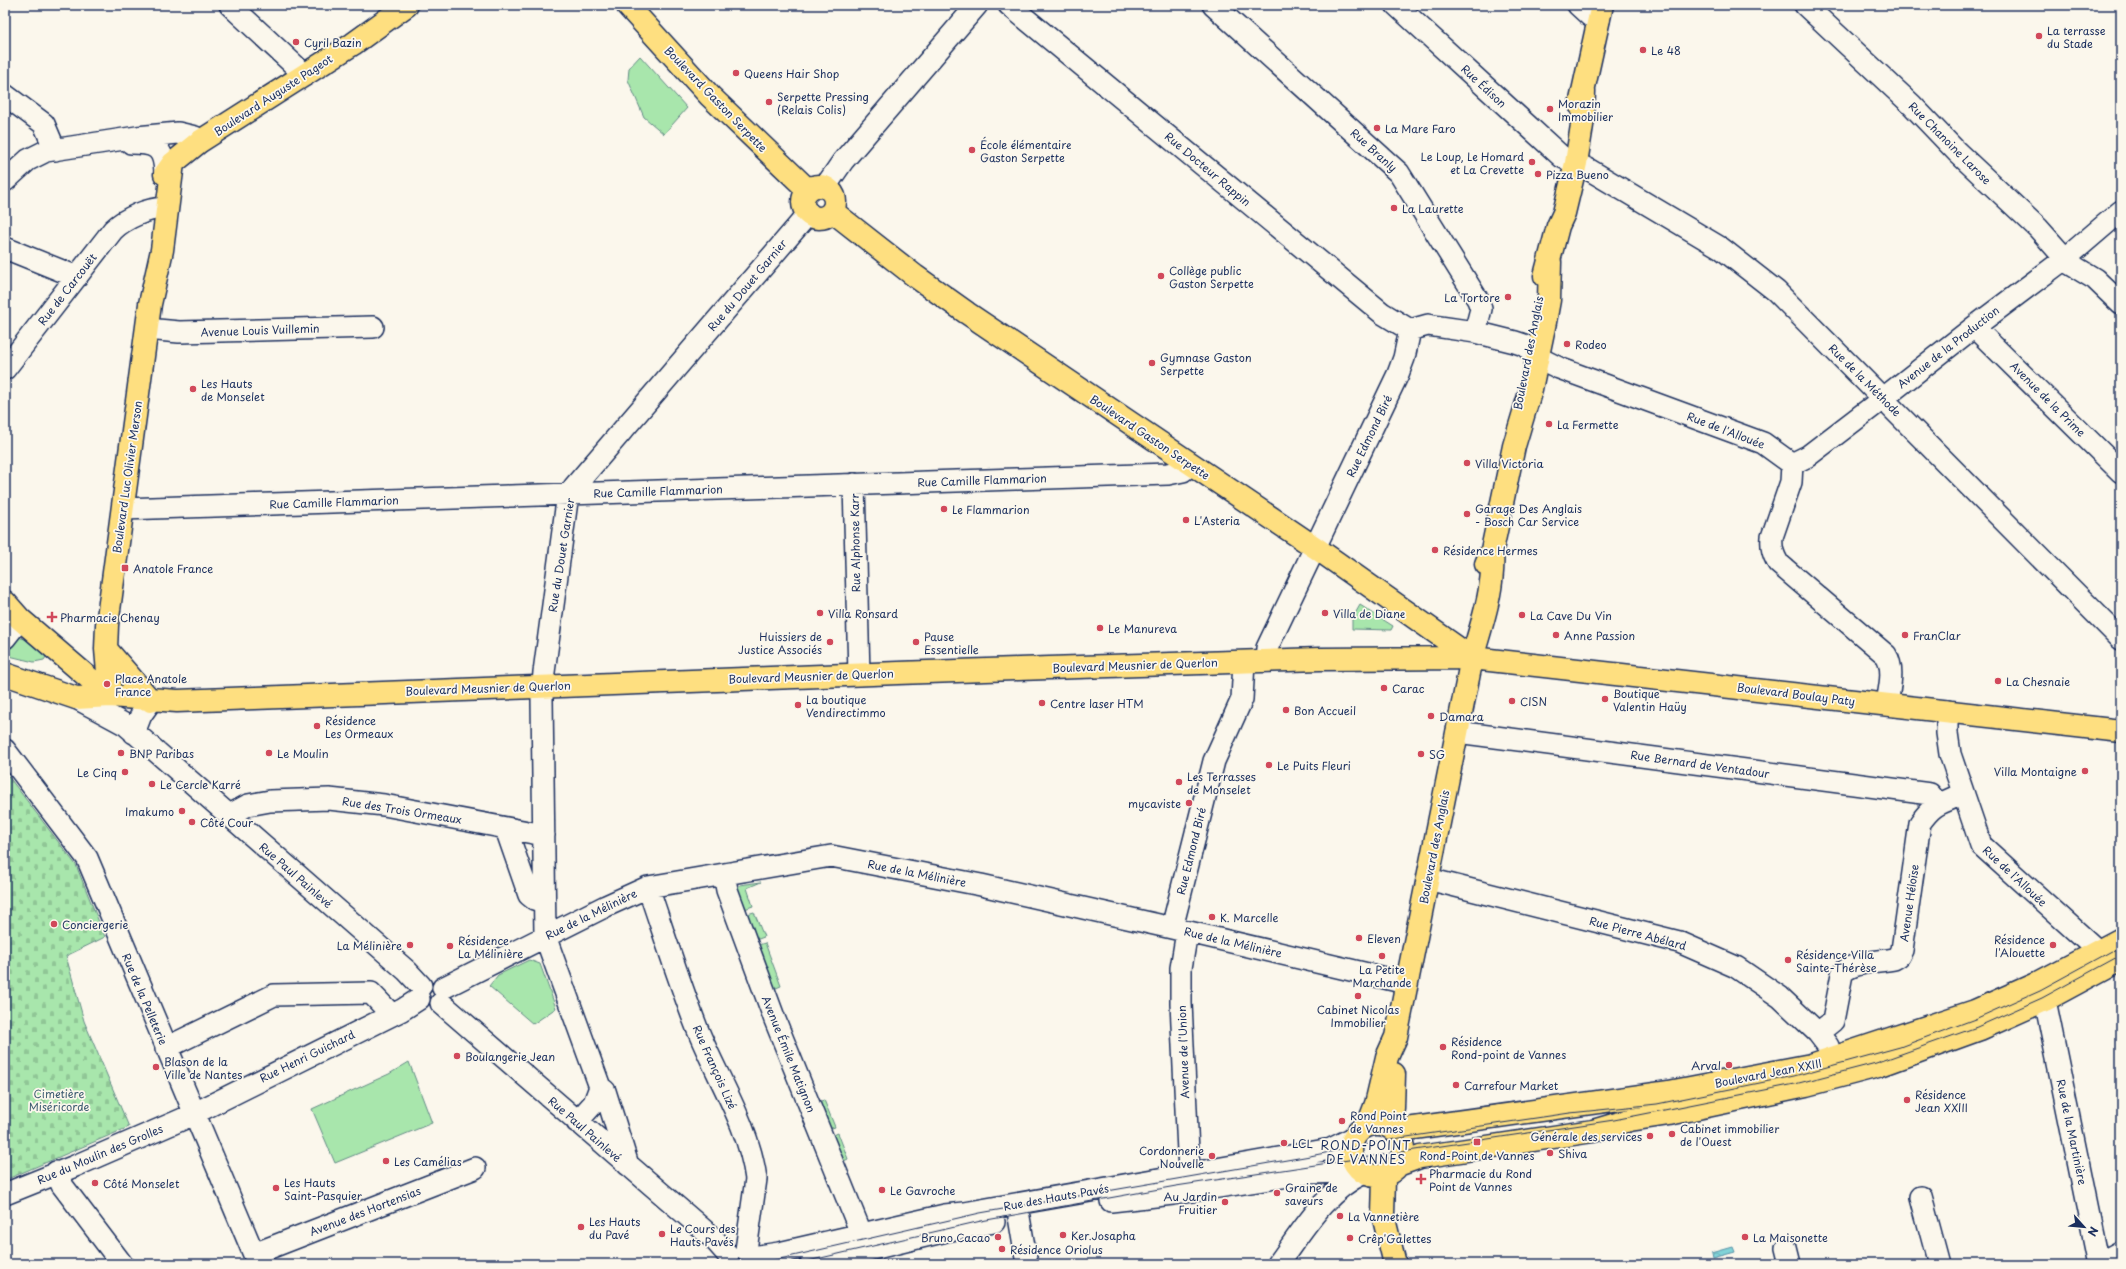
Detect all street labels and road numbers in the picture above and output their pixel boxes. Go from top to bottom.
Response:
street label: Boulevard Gaston Serpette [661,42,771,156]
street label: Boulevard Auguste Pageot [210,50,336,140]
street label: Rue Édison [1458,60,1510,112]
street label: Rue Chanoine Larose [1905,98,1995,188]
street label: Rue Branly [1347,124,1401,176]
street label: Rue Docteur Rappin [1161,128,1255,210]
street label: Rue du Douet Garnier [703,235,791,335]
street label: Rue de Carcouët [33,249,101,329]
street label: Boulevard des Anglais [1509,295,1547,411]
street label: Avenue de la Production [1893,302,2003,392]
street label: Avenue Louis Vuillemin [200,319,320,341]
street label: Rue de la Méthode [1825,340,1905,420]
street label: Avenue de la Prime [2007,358,2090,441]
street label: Boulevard Gaston Serpette [1087,390,1214,484]
street label: Rue Edmond Biré [1342,392,1396,480]
street label: Boulevard Luc Olivier Merson [108,400,146,554]
street label: Rue de l'Allouée [1684,407,1768,453]
street label: Rue Camille Flammarion [917,469,1047,491]
street label: Rue Camille Flammarion [593,480,723,502]
street label: Rue Camille Flammarion [269,491,399,513]
street label: Rue Alphonse Karr [846,493,864,593]
street label: Rue du Douet Garnier [544,496,579,613]
street label: Boulevard Meusnier de Querlon [1052,654,1218,676]
street label: Boulevard Meusnier de Querlon [728,665,894,687]
street label: Boulevard Meusnier de Querlon [405,677,571,699]
street label: Boulevard Boulay Paty [1736,678,1856,710]
street label: Rue Bernard de Ventadour [1629,746,1772,782]
street label: Boulevard des Anglais [1415,789,1453,905]
street label: Rue des Trois Ormeaux [341,792,463,828]
street label: Rue Edmond Biré [1172,805,1210,896]
street label: Rue Paul Painlevé [256,838,336,912]
street label: Rue de l'Allouée [1979,842,2051,910]
street label: Rue de la Mélinière [866,855,968,891]
street label: Avenue Héloïse [1895,863,1923,943]
street label: Rue de la Mélinière [542,884,640,944]
street label: Rue Pierre Abélard [1588,912,1689,954]
street label: Rue de la Mélinière [1182,922,1284,962]
street label: Rue de la Pelleterie [118,951,172,1048]
street label: Avenue Émile Matignon [758,993,820,1115]
street label: Avenue de l'Union [1173,1005,1193,1099]
street label: Rue François Lizé [689,1022,741,1112]
street label: Rue Henri Guichard [257,1025,358,1086]
street label: Boulevard Jean XXIII [1713,1054,1823,1092]
street label: Rue de la Martinière [2053,1078,2091,1186]
street label: Rue Paul Painlevé [545,1092,625,1166]
street label: Rue du Moulin des Grolles [35,1120,165,1188]
street label: Rue des Hauts Pavés [1002,1179,1110,1215]
street label: Avenue des Hortensias [307,1182,423,1240]

